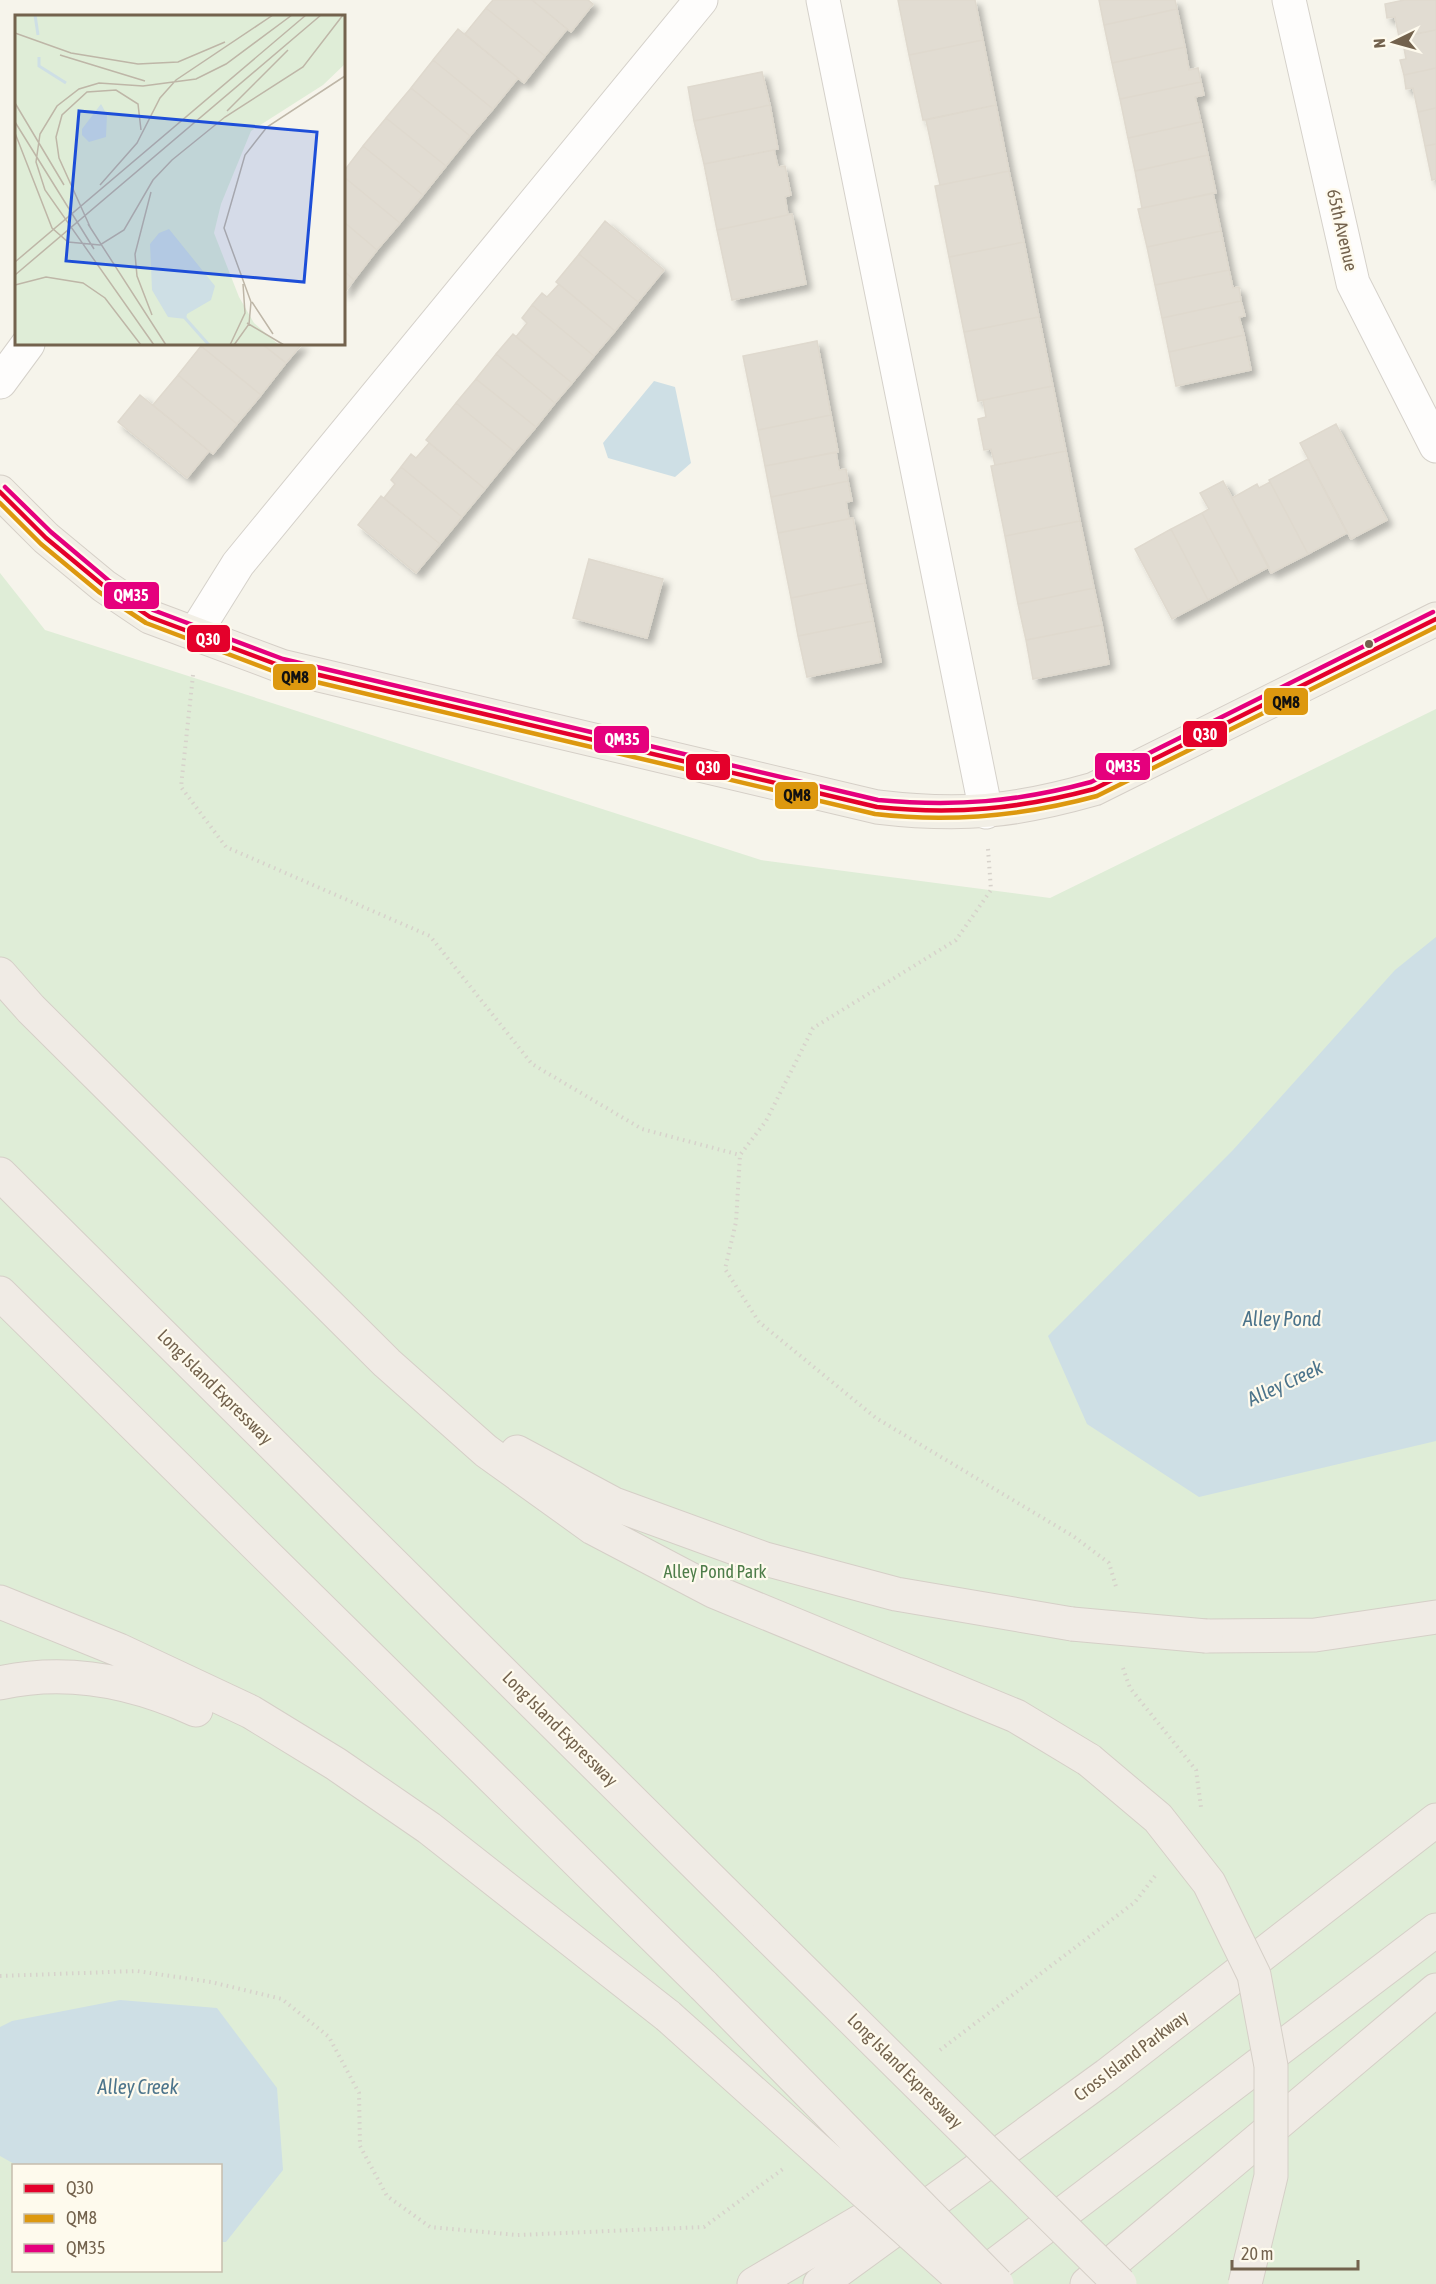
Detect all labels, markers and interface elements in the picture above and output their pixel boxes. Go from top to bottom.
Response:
north arrow [1364,12,1424,72]
inset map [15,15,345,345]
text: N [1370,38,1388,49]
street label: 65th Avenue [1323,187,1362,273]
line badge: QM35 [103,581,160,610]
text: QM35 [113,586,149,604]
line badge: Q30 [186,624,231,653]
text: Q30 [196,630,221,648]
unlabelled marker [1363,638,1375,650]
line badge: QM8 [272,663,317,691]
text: QM8 [281,668,309,686]
line badge: QM8 [1263,687,1309,716]
text: QM8 [1272,693,1300,711]
line badge: Q30 [1182,720,1228,748]
line badge: QM35 [593,725,650,754]
text: Q30 [1193,725,1218,743]
text: QM35 [604,730,640,748]
line badge: QM35 [1094,752,1151,781]
line badge: Q30 [685,753,731,781]
text: QM35 [1105,757,1141,775]
text: Q30 [696,758,721,776]
line badge: QM8 [774,781,819,810]
text: QM8 [783,786,811,804]
water label: Alley Pond [1242,1307,1322,1330]
street label: Long Island Expressway [153,1325,277,1449]
water label: Alley Creek [1242,1355,1326,1410]
park label: Alley Pond Park [664,1561,767,1582]
street label: Long Island Expressway [498,1667,622,1791]
street label: Cross Island Parkway [1070,2006,1192,2105]
street label: Long Island Expressway [843,2009,967,2133]
water label: Alley Creek [97,2075,179,2098]
legend [12,2164,222,2272]
text: Q30 [66,2177,93,2198]
text: QM8 [66,2207,97,2228]
scale bar [1232,2233,1358,2271]
text: QM35 [66,2237,106,2258]
text: 20 m [1241,2243,1273,2264]

